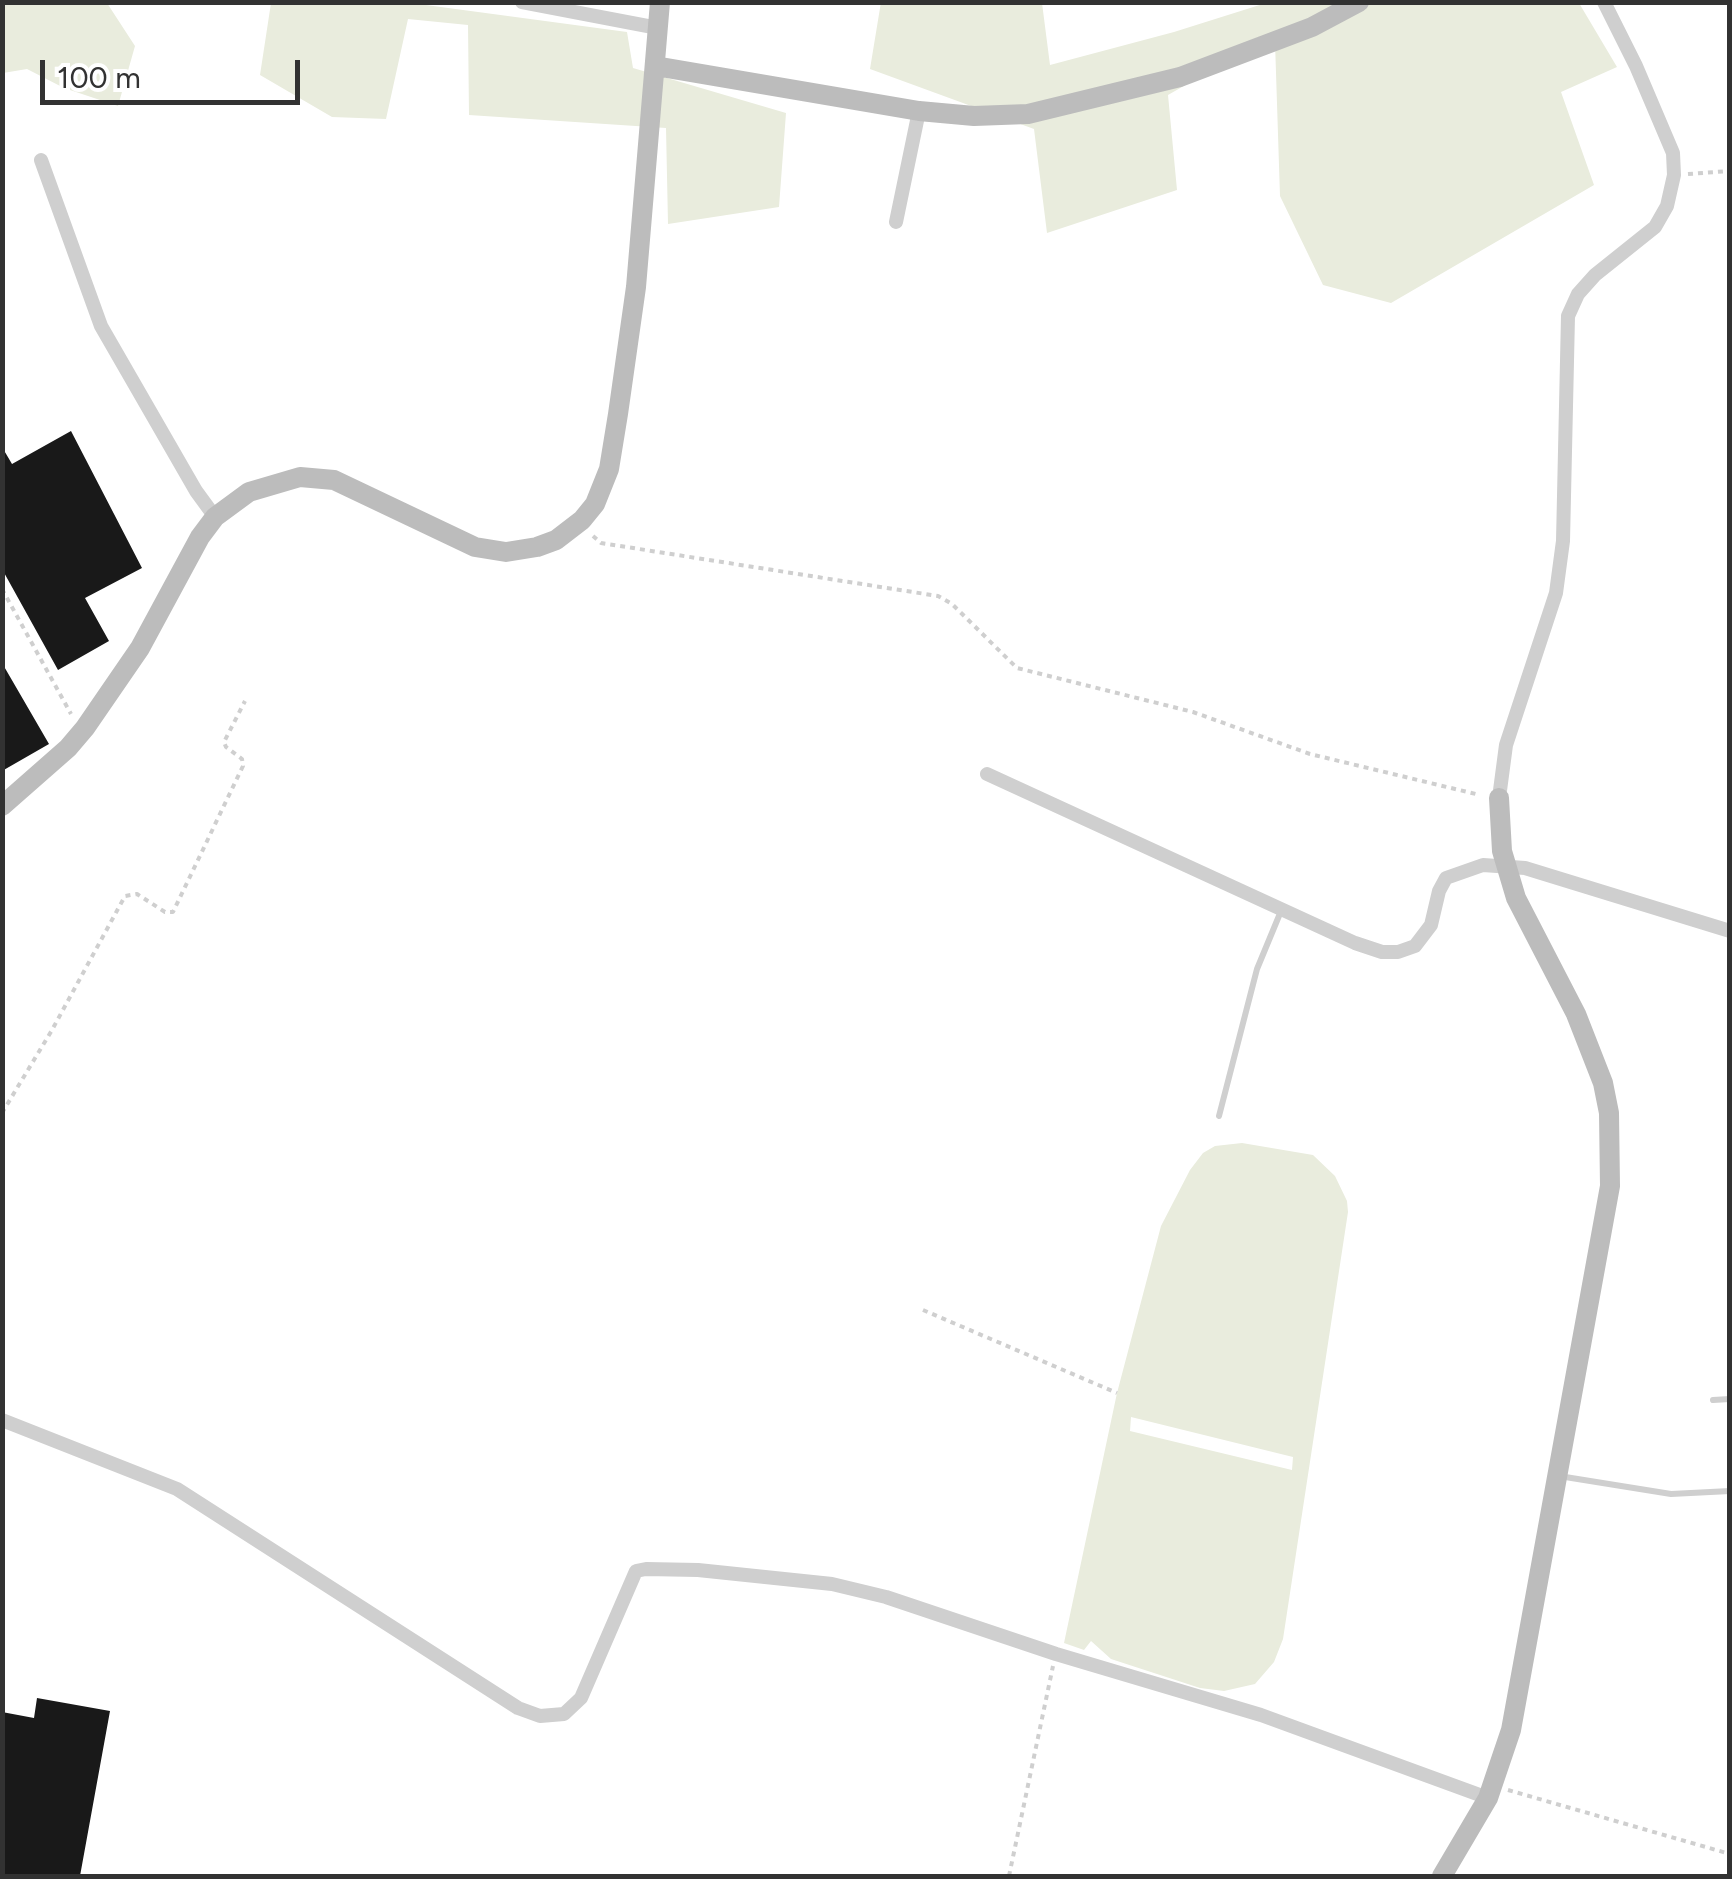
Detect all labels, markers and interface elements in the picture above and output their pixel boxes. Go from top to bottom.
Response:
scale bar [45,40,305,102]
text: 100 m [57,59,141,96]

